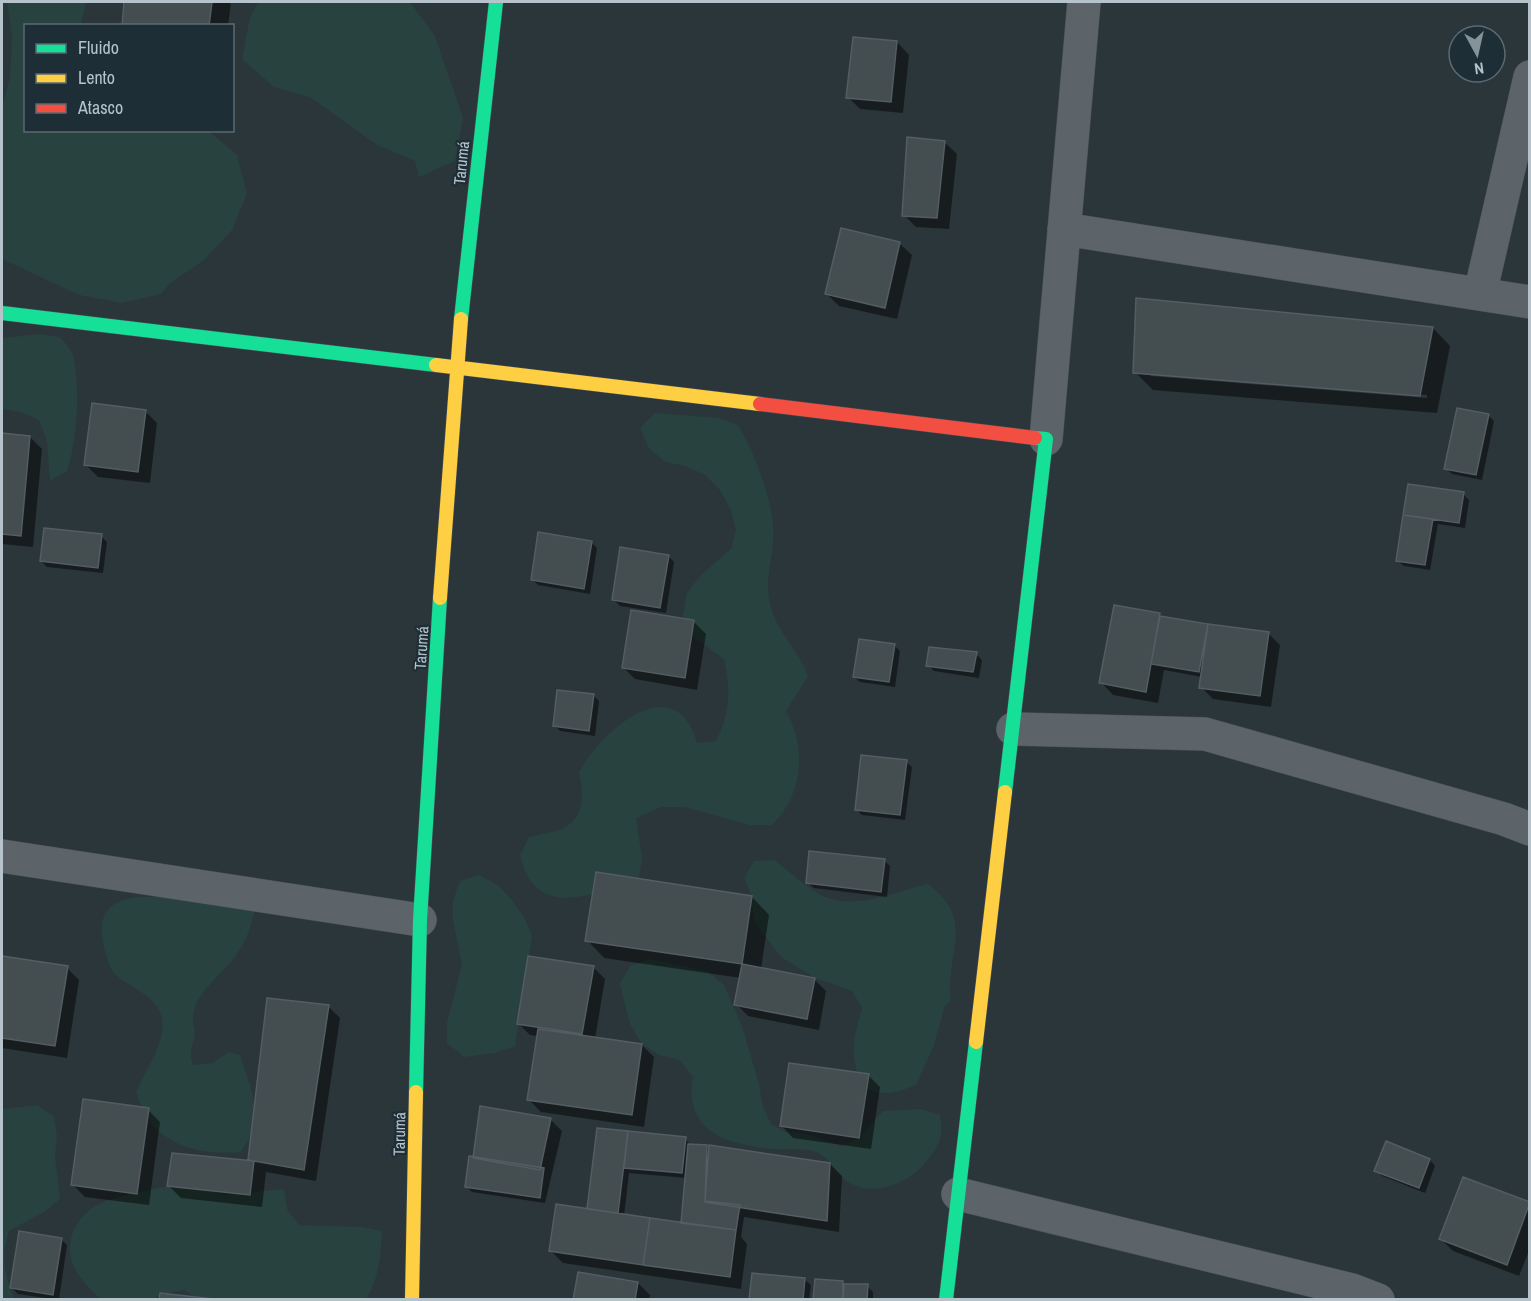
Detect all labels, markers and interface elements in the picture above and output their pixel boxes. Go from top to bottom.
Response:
legend [24,24,234,132]
north arrow [1447,24,1507,84]
text: Fluido [78,35,119,60]
text: N [1473,57,1485,80]
text: Lento [78,65,115,90]
text: Atasco [77,95,123,120]
street label: Tarumá [448,139,474,186]
street label: Tarumá [408,625,434,671]
street label: Tarumá [388,1111,410,1156]

